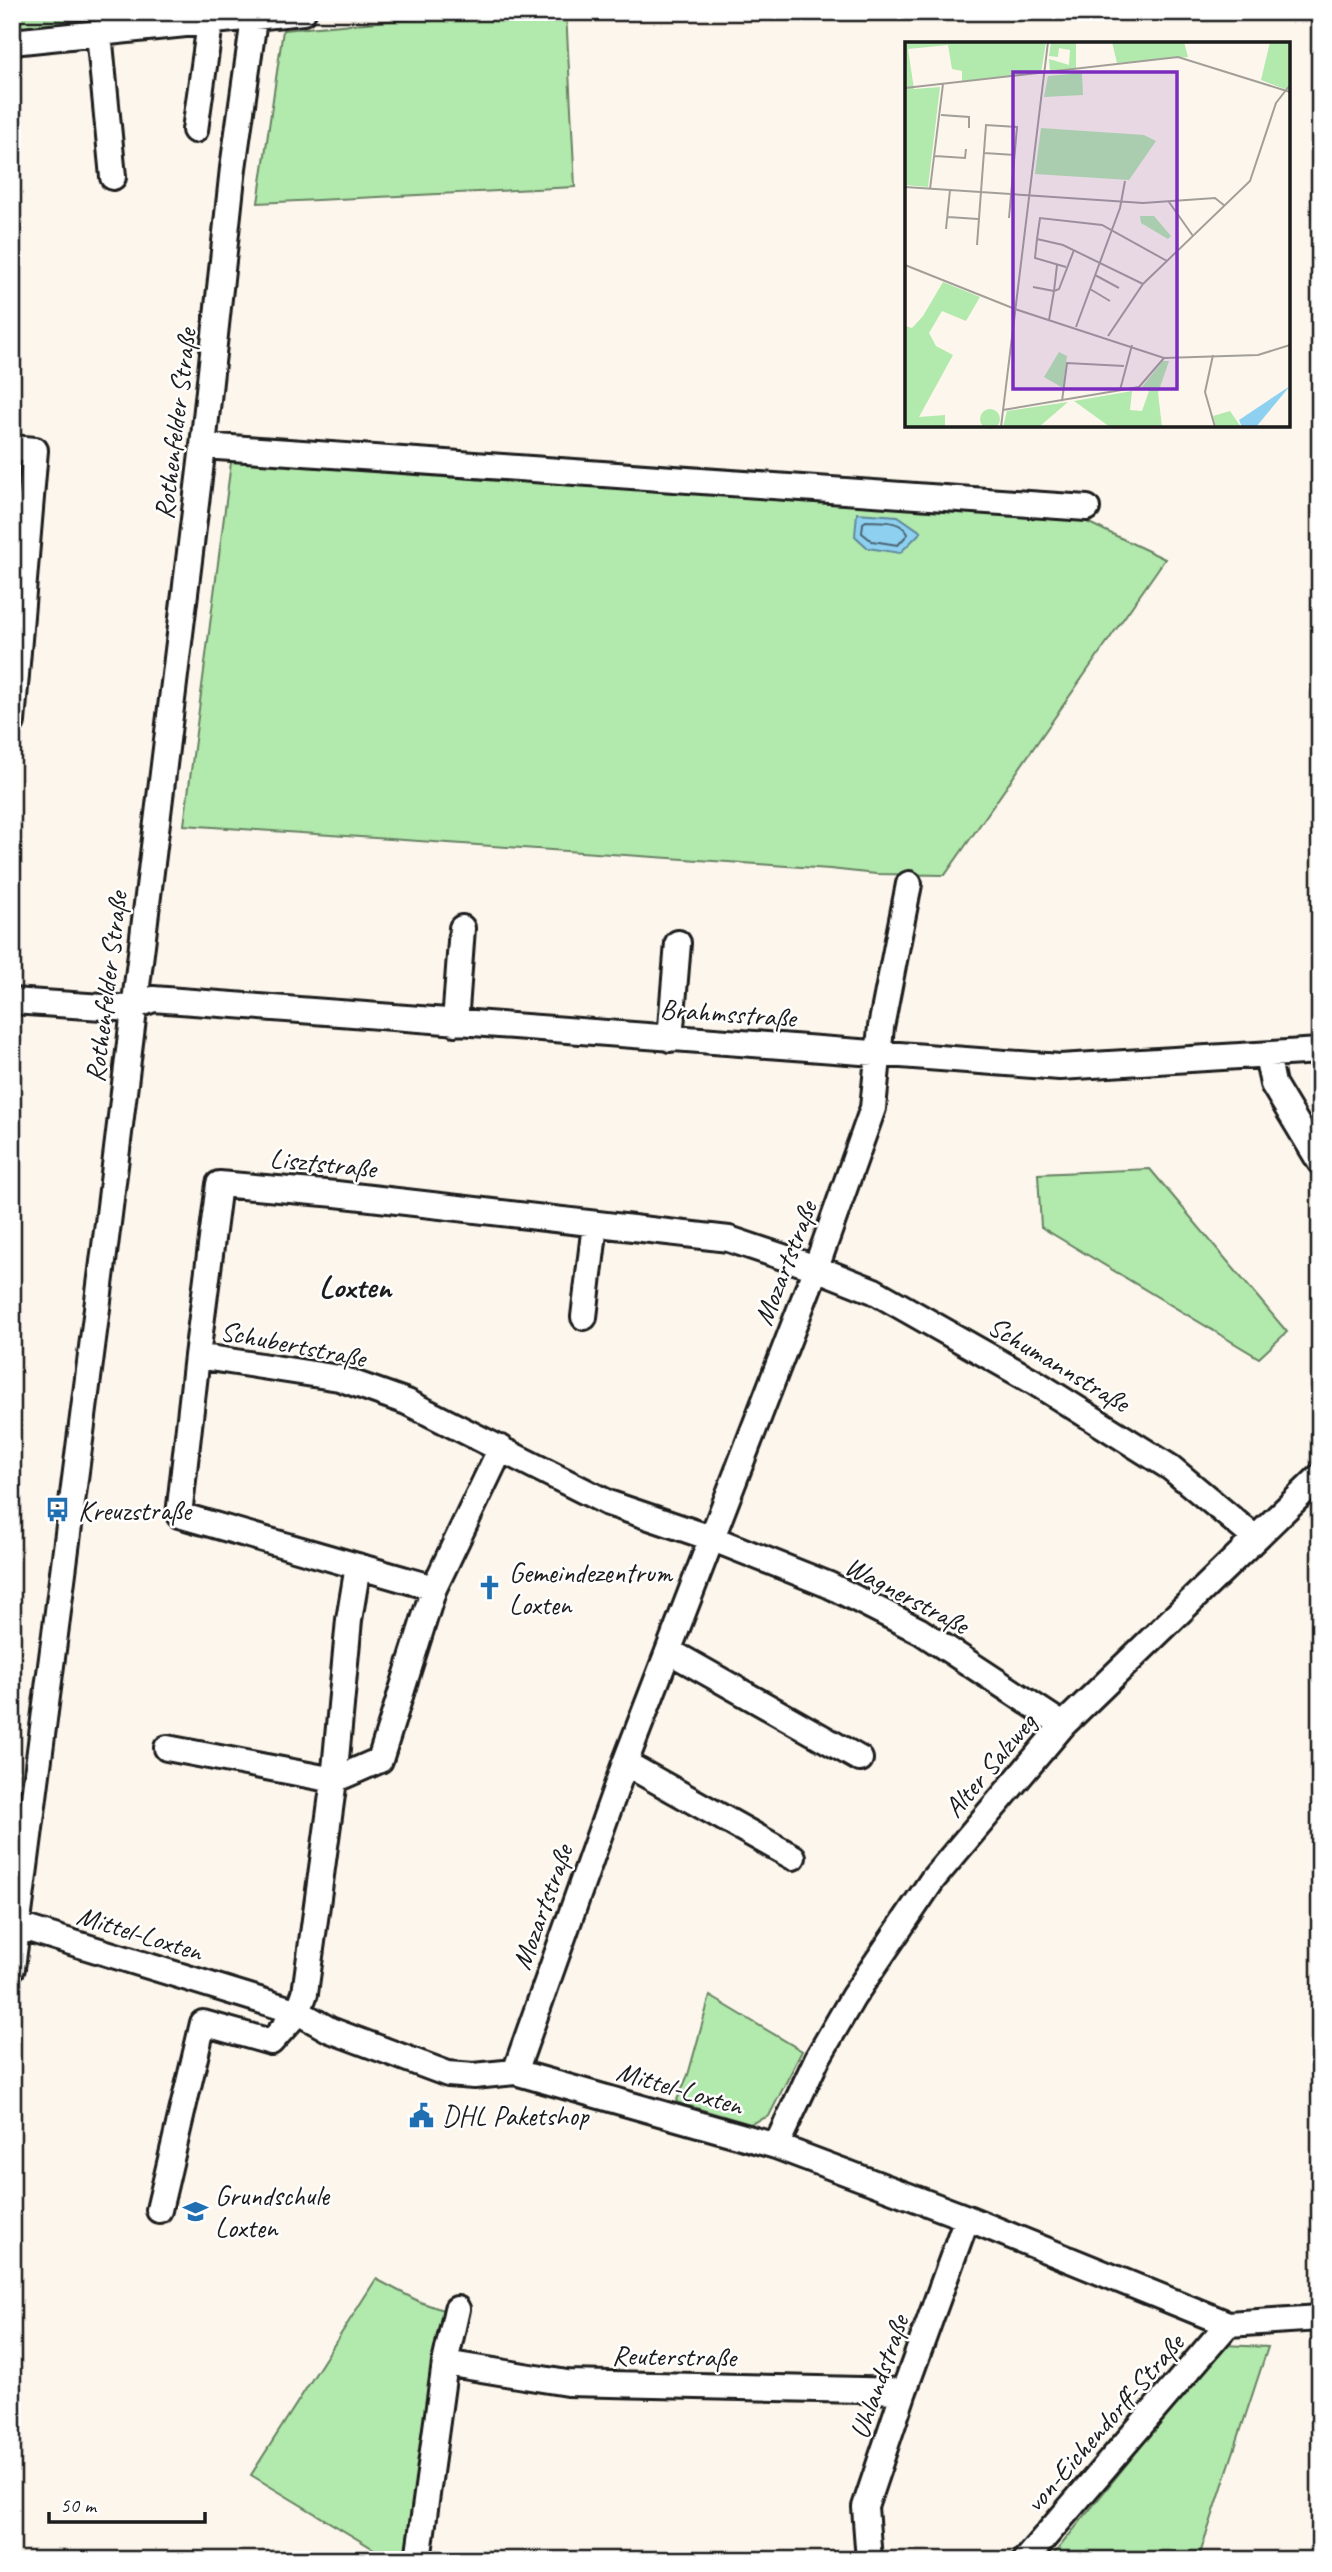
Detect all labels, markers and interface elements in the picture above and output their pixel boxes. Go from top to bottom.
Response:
inset map [905,42,1290,427]
street label: Rothenfelder Straße [146,325,204,521]
street label: Rothenfelder Straße [77,888,135,1084]
street label: Brahmsstraße [659,991,799,1035]
street label: Lisztstraße [268,1140,380,1186]
street label: Mozartstraße [745,1194,825,1330]
district label: Loxten [319,1266,393,1307]
street label: Schumannstraße [982,1308,1138,1421]
street label: Schubertstraße [217,1313,371,1376]
place label: Kreuzstraße [78,1493,193,1528]
bus stop icon: Kreuzstraße [44,1496,72,1524]
street label: Wagnerstraße [839,1548,976,1643]
place label: Gemeindezentrum Loxten [509,1555,674,1622]
church icon: Gemeindezentrum Loxten [475,1574,503,1602]
street label: Alter Salzweg [936,1705,1045,1824]
street label: Mozartstraße [503,1838,581,1974]
street label: Mittel-Loxten [73,1897,208,1969]
street label: Mittel-Loxten [613,2053,748,2123]
place label: DHL Paketshop [442,2098,590,2133]
public building icon: DHL Paketshop [408,2101,436,2129]
place label: Grundschule Loxten [215,2178,331,2245]
school or university icon: Grundschule Loxten [181,2197,209,2225]
street label: Uhlandstraße [842,2309,917,2443]
street label: von-Eichendorff-Straße [1017,2325,1192,2520]
street label: Reuterstraße [612,2337,738,2375]
scale bar [49,2481,205,2525]
text: 50 m [60,2492,98,2518]

